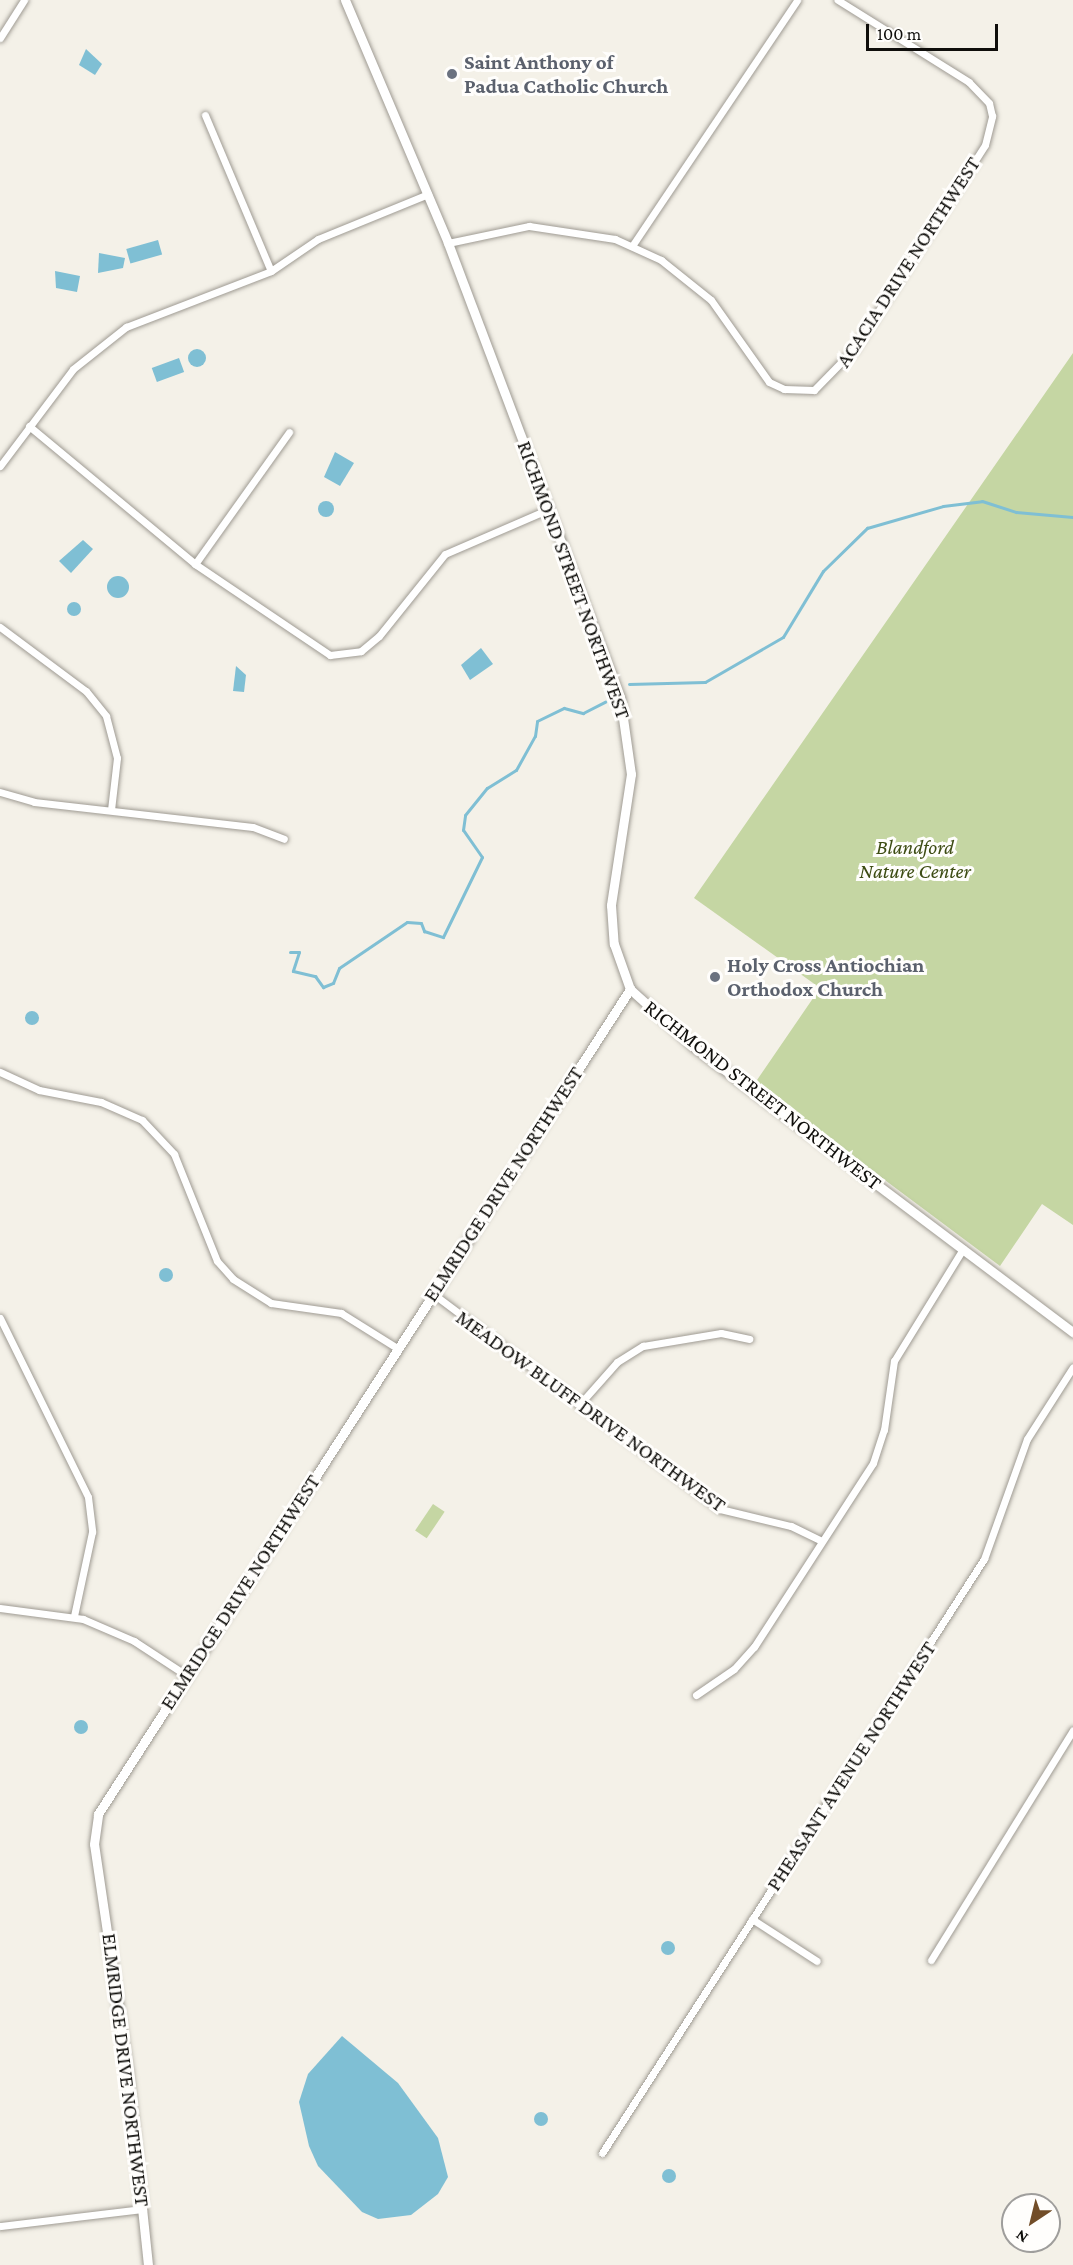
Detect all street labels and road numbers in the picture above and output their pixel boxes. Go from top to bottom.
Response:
street label: ACACIA DRIVE NORTHWEST [830,152,986,372]
street label: RICHMOND STREET NORTHWEST [512,437,636,723]
street label: RICHMOND STREET NORTHWEST [639,994,887,1196]
street label: ELMRIDGE DRIVE NORTHWEST [417,1062,589,1306]
street label: MEADOW BLUFF DRIVE NORTHWEST [451,1305,731,1517]
street label: ELMRIDGE DRIVE NORTHWEST [154,1470,326,1714]
street label: PHEASANT AVENUE NORTHWEST [761,1637,941,1895]
street label: ELMRIDGE DRIVE NORTHWEST [97,1932,155,2208]

